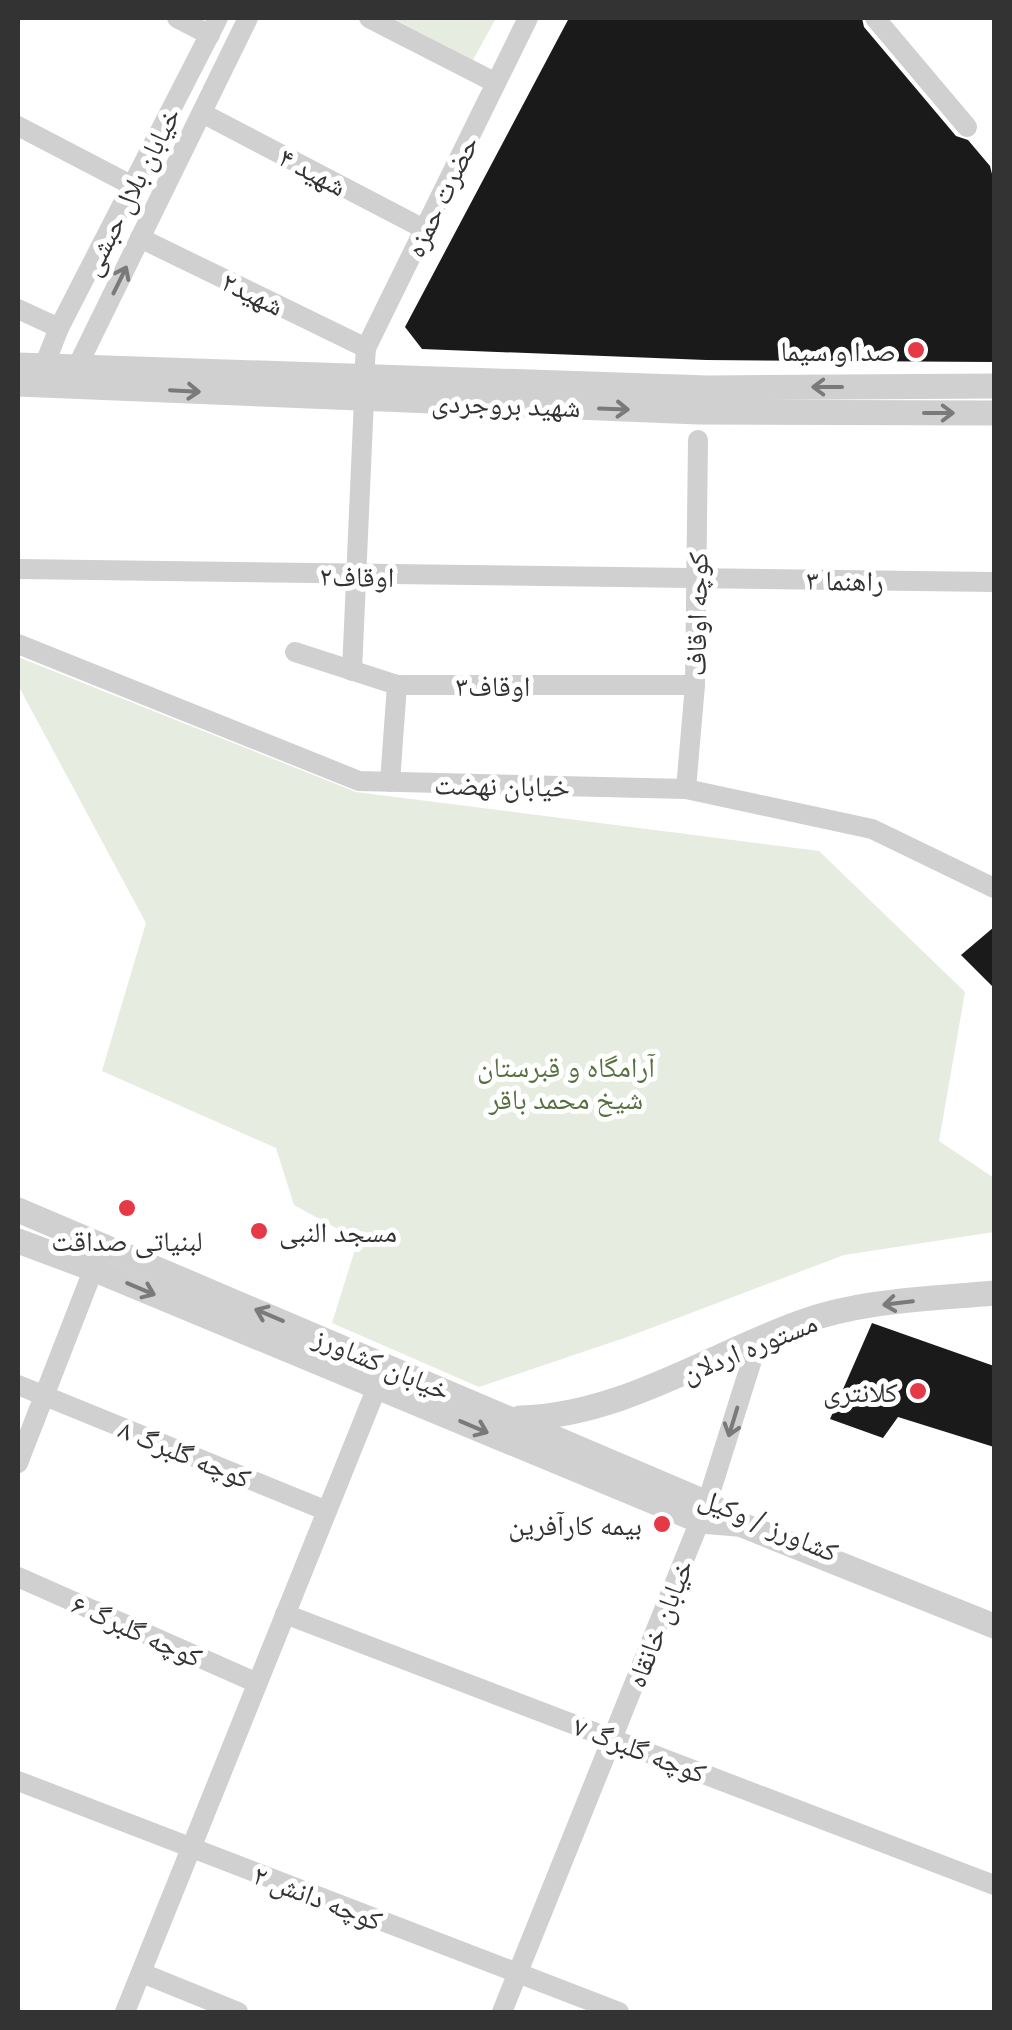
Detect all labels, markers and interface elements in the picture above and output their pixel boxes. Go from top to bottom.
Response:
street label: خیابان بلال حبشی [72,100,188,282]
street label: حضرت حمزه [396,129,486,263]
street label: شهید ۴ [273,138,353,204]
street label: شهید۲ [216,262,290,324]
one-way arrow [111,265,130,295]
place label: صدا و سیما [781,332,896,369]
marker: صدا و سیما [905,339,927,361]
one-way arrow [812,378,844,396]
one-way arrow [168,382,200,401]
street label: شهید بروجردی [431,383,581,425]
one-way arrow [598,399,630,418]
one-way arrow [922,404,955,422]
street label: کوچه اوقاف [676,551,716,676]
street label: اوقاف۲ [319,557,395,595]
street label: راهنما ۳ [806,561,884,599]
street label: اوقاف۳ [456,667,530,704]
street label: خیابان نهضت [434,765,570,805]
park label: آرامگاه و قبرستان شیخ محمد باقر [477,1048,656,1117]
marker: لبنیاتی ‌صداقت [116,1197,138,1219]
place label: مسجد النبی [279,1213,397,1250]
marker: مسجد النبی [248,1220,270,1242]
place label: لبنیاتی ‌صداقت [51,1222,203,1259]
one-way arrow [125,1281,156,1299]
one-way arrow [882,1294,914,1313]
street label: مستوره اردلان [676,1303,822,1391]
one-way arrow [254,1305,285,1323]
street label: خیابان کشاورز [307,1317,456,1408]
place label: کلانتری [823,1373,898,1410]
marker: کلانتری [907,1380,929,1402]
one-way arrow [723,1406,741,1437]
street label: کوچه گلبرگ ۸ [114,1410,257,1496]
one-way arrow [458,1419,488,1437]
street label: کشاورز / وکیل [694,1478,844,1570]
place label: بیمه کارآفرین [508,1506,642,1543]
marker: بیمه کارآفرین [651,1513,673,1535]
street label: خیابان خانقاه [617,1554,701,1692]
street label: کوچه گلبرگ ۶ [66,1585,208,1675]
street label: کوچه گلبرگ ۷ [568,1707,712,1791]
street label: کوچه دانش ۲ [248,1855,388,1939]

